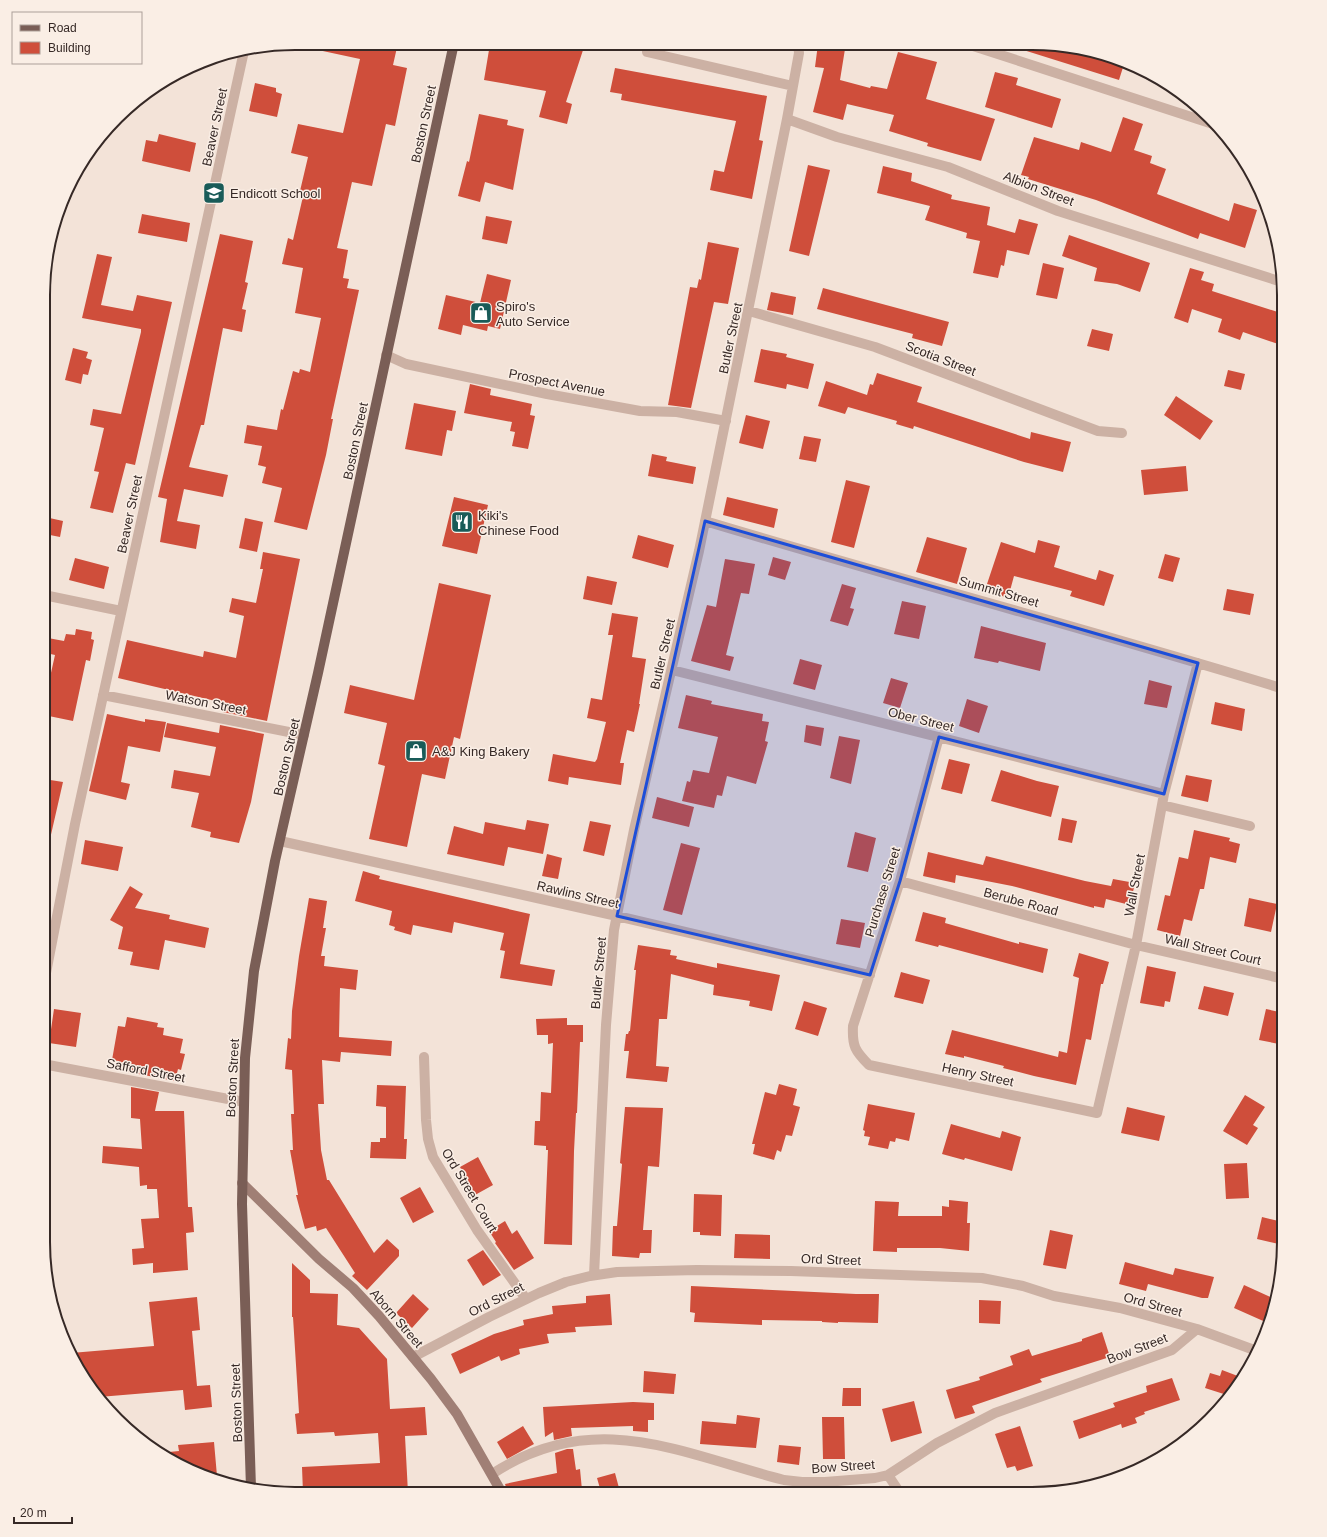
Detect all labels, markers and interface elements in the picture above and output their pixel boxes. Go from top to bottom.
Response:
legend [12,12,142,64]
text: Road [48,21,77,35]
text: Building [48,41,91,55]
street label: Boston Street [408,84,439,164]
street label: Beaver Street [199,86,230,168]
street label: Albion Street [1001,168,1077,209]
school or university icon: Endicott School [201,180,227,206]
place label: Endicott School [230,186,320,201]
place label: Spiro's Auto Service [496,299,570,329]
shop icon: Spiro's Auto Service [468,300,494,326]
street label: Butler Street [716,301,745,375]
street label: Scotia Street [903,338,979,379]
street label: Prospect Avenue [507,366,606,399]
street label: Boston Street [340,401,371,481]
street label: Beaver Street [114,473,145,555]
place label: Kiki's Chinese Food [478,508,559,538]
restaurant icon: Kiki's Chinese Food [449,509,475,535]
street label: Summit Street [957,573,1041,610]
street label: Butler Street [647,617,678,691]
street label: Watson Street [164,687,248,718]
street label: Ober Street [886,704,956,735]
street label: Boston Street [270,717,303,797]
shop icon: A&J King Bakery [403,738,429,764]
place label: A&J King Bakery [432,744,530,759]
street label: Purchase Street [862,845,903,939]
street label: Wall Street [1121,852,1148,917]
street label: Rawlins Street [535,878,621,911]
street label: Berube Road [982,884,1060,919]
street label: Wall Street Court [1163,931,1263,968]
street label: Butler Street [588,936,609,1010]
street label: Boston Street [223,1038,242,1118]
street label: Safford Street [105,1055,187,1086]
street label: Henry Street [941,1060,1016,1089]
street label: Ord Street Court [439,1146,501,1235]
street label: Ord Street [801,1251,862,1268]
street label: Ord Street [466,1279,527,1320]
street label: Aborn Street [367,1286,426,1351]
street label: Ord Street [1122,1289,1184,1320]
street label: Bow Street [1105,1330,1170,1367]
street label: Boston Street [228,1363,245,1443]
street label: Bow Street [811,1457,876,1476]
scale bar [14,1499,72,1525]
text: 20 m [20,1506,47,1520]

